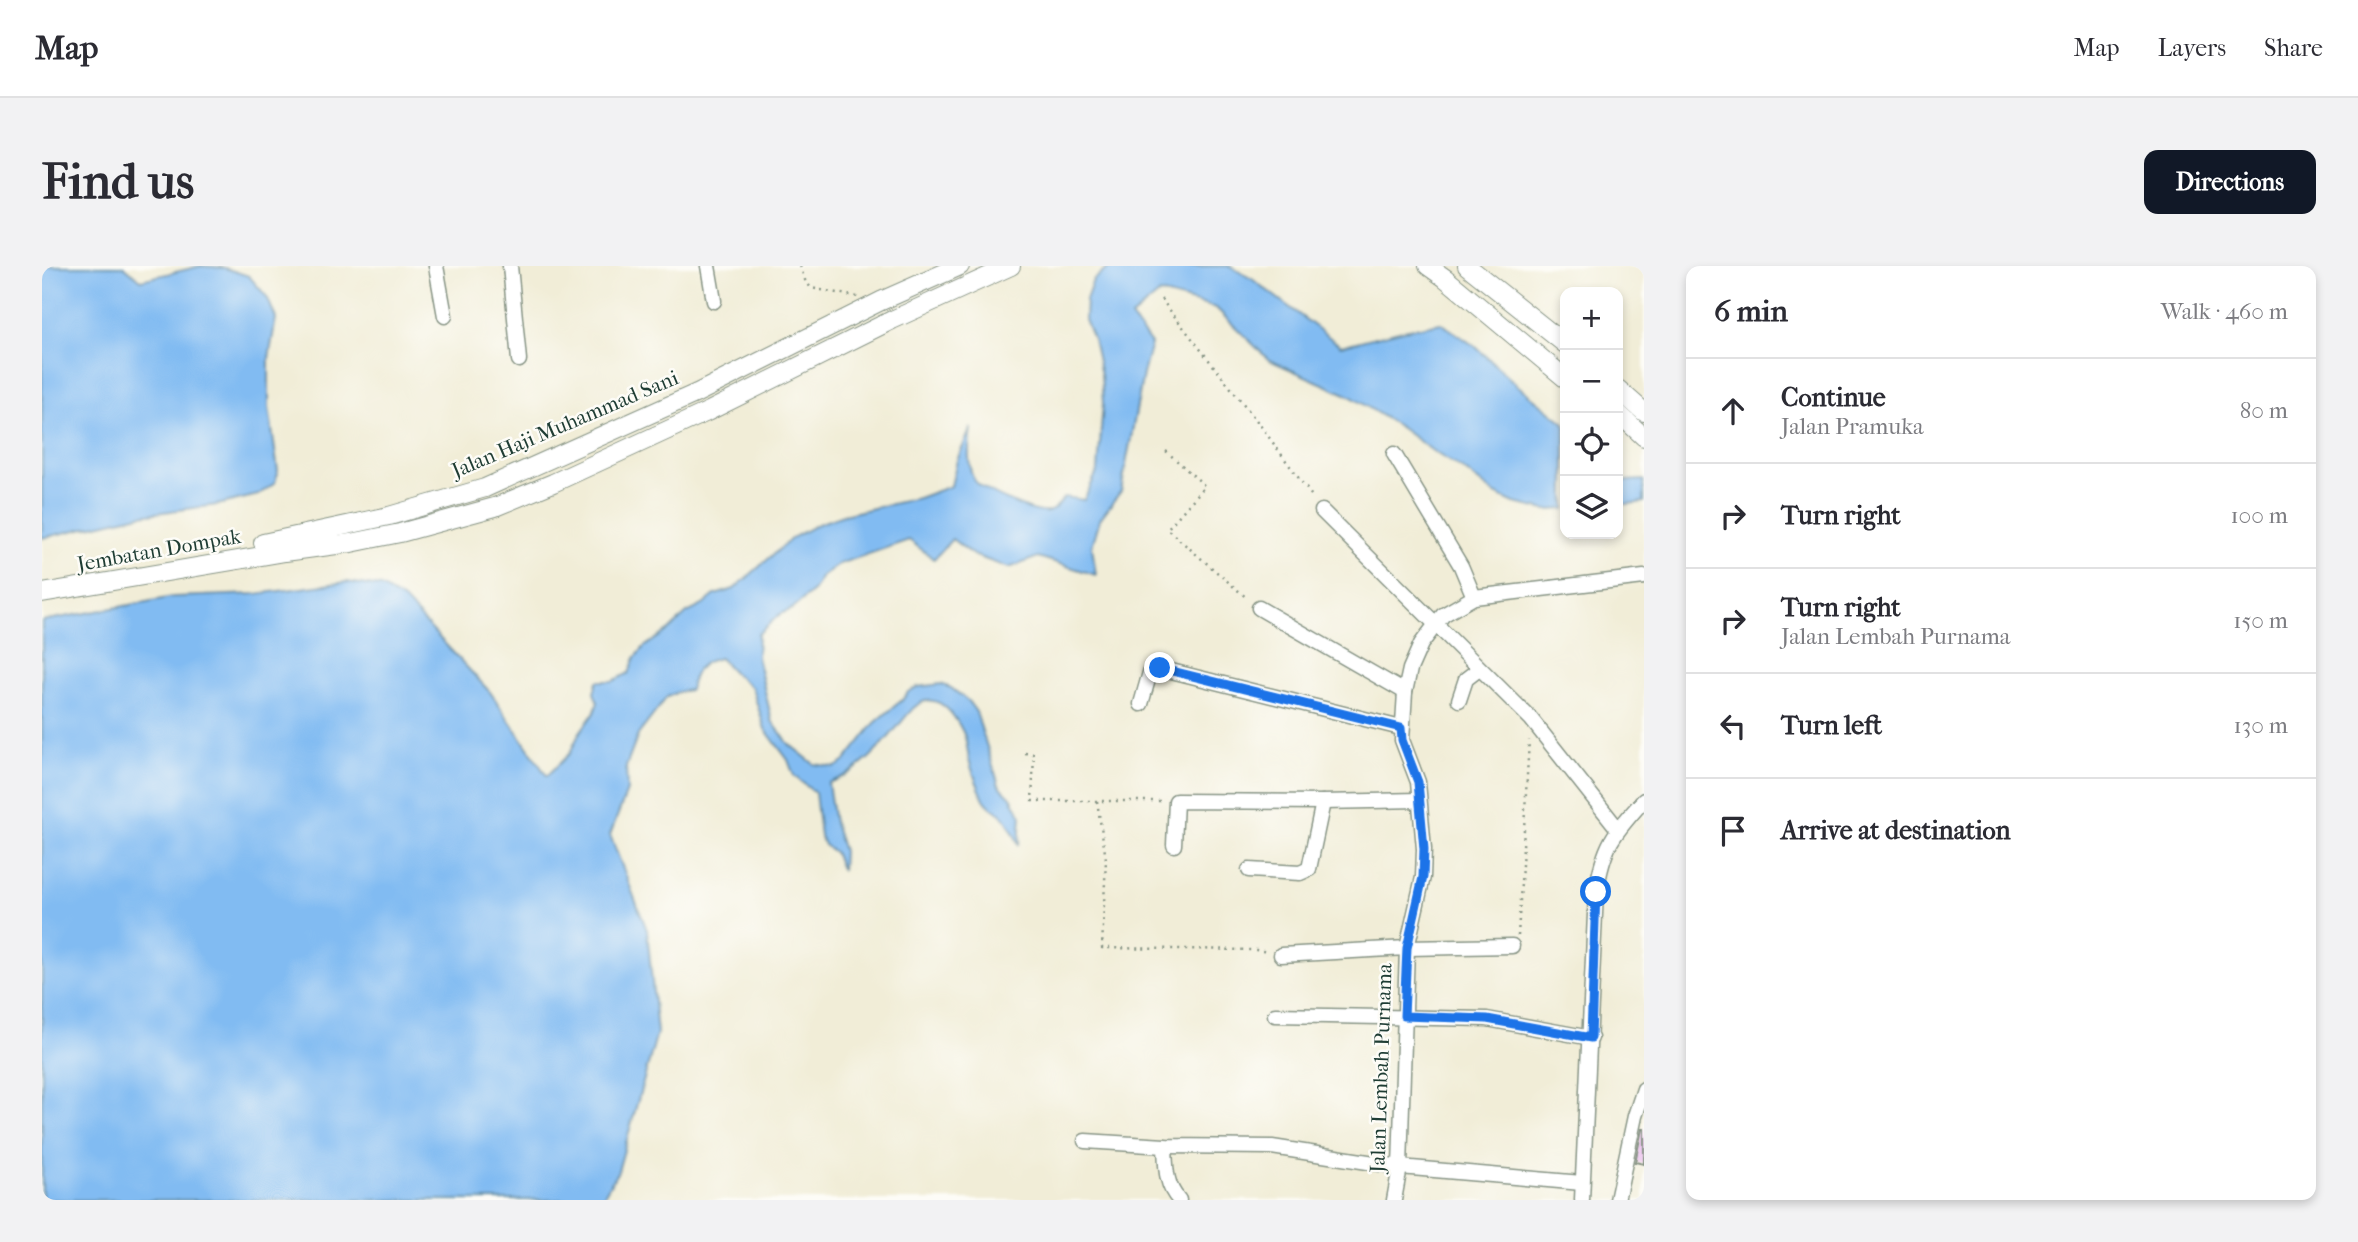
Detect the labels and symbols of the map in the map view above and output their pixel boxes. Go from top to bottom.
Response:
street label: Jalan Haji Muhammad Sani [446,365,682,483]
street label: Jembatan Dompak [73,524,243,577]
route end [1144,652,1175,683]
route start [1580,876,1611,907]
street label: Jalan Lembah Purnama [1365,963,1397,1175]

